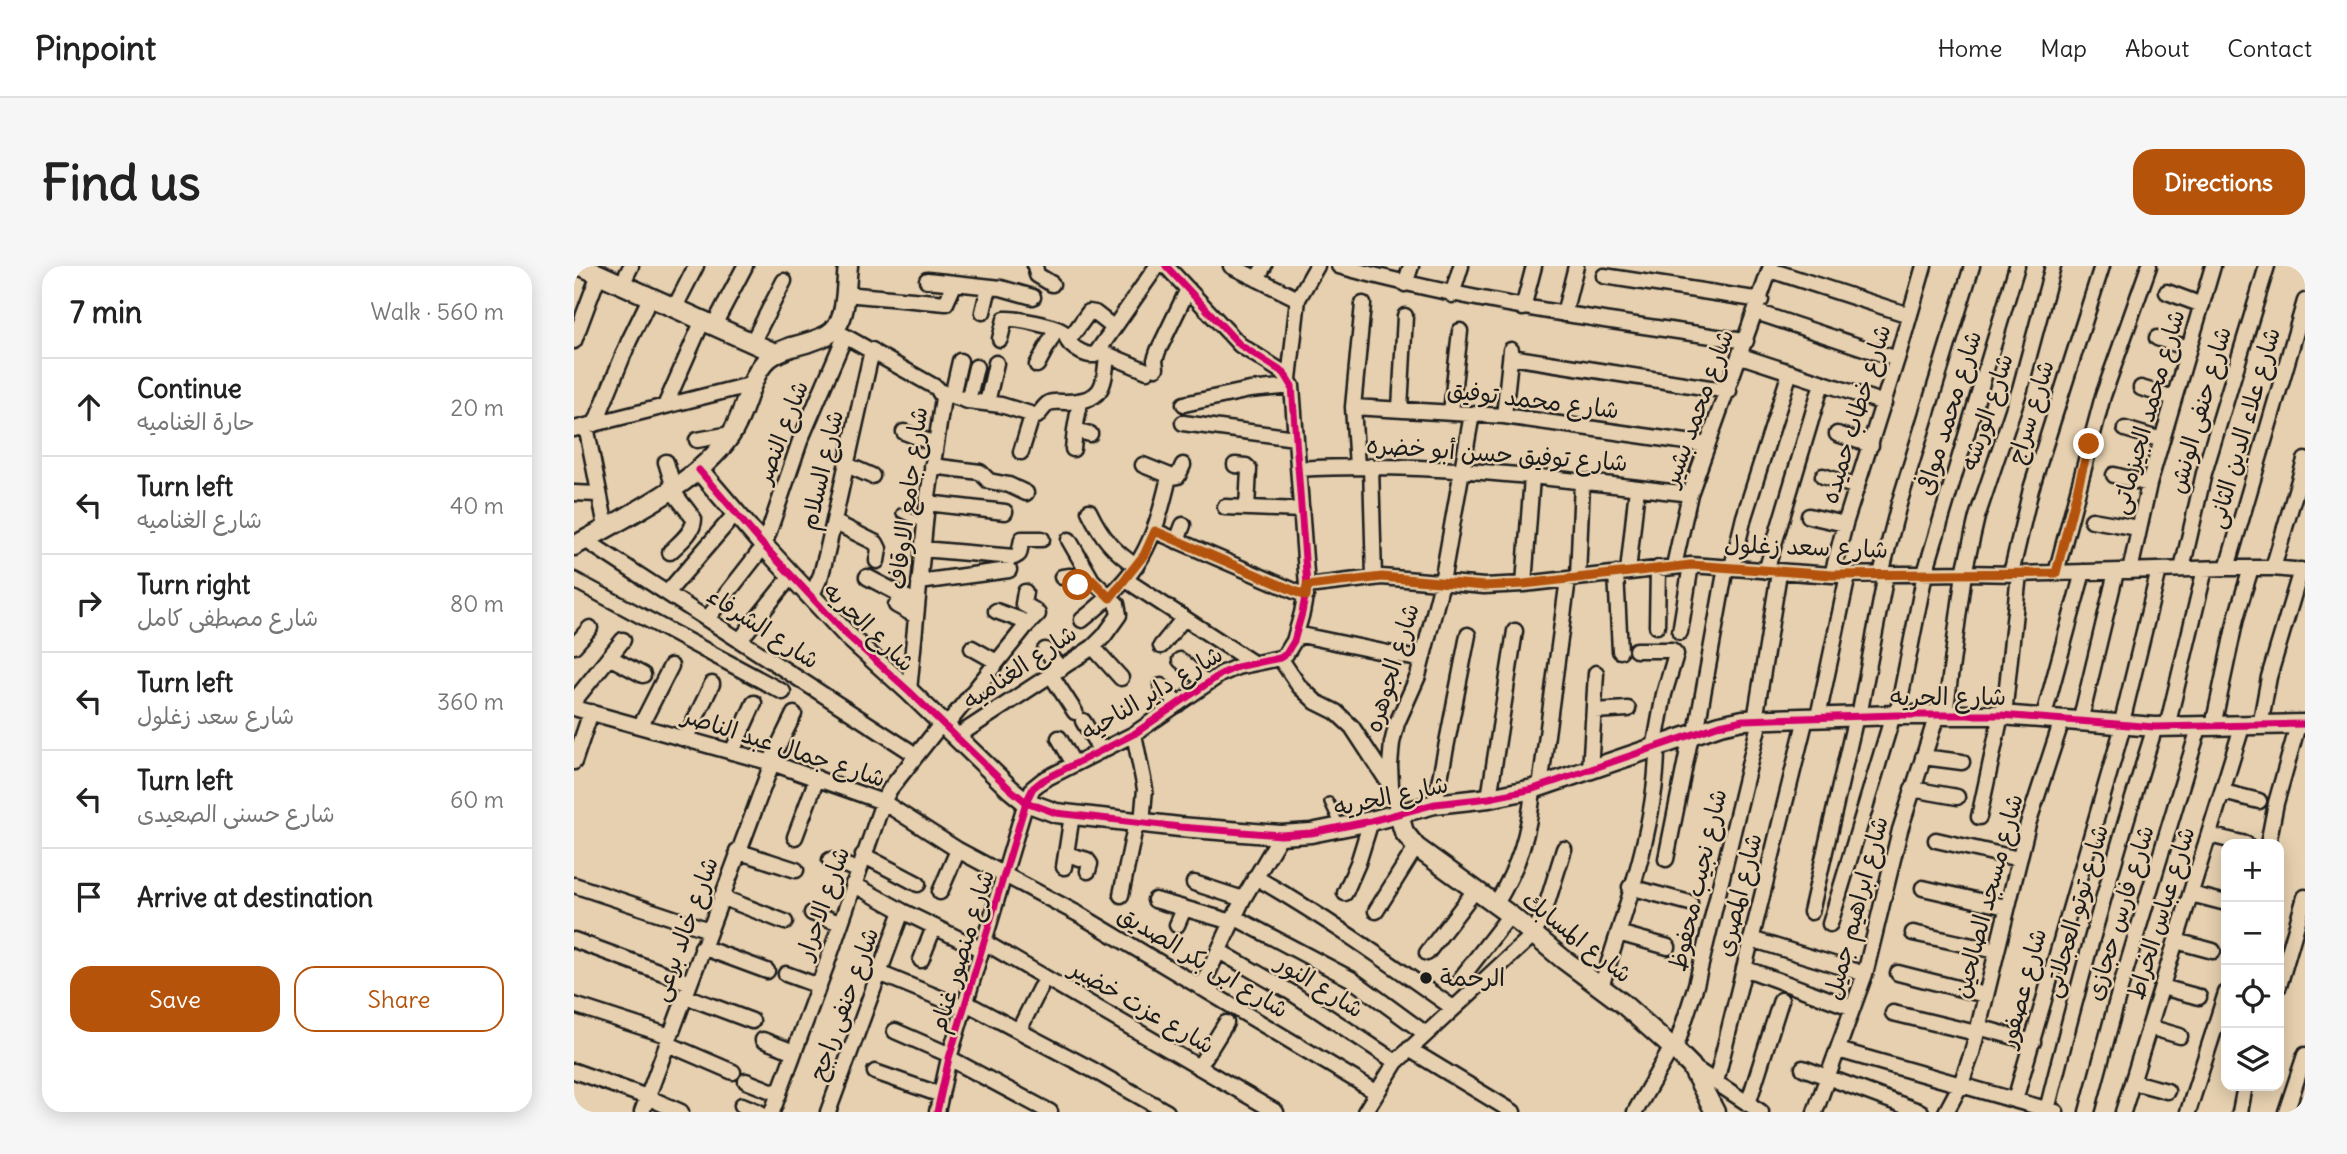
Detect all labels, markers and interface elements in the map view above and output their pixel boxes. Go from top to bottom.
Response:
text: Pinpoint [35,27,156,69]
text: Home [1938,33,2002,63]
text: Map [2040,33,2087,63]
text: About [2125,33,2189,63]
text: Contact [2227,33,2312,63]
button: Directions [2133,149,2305,215]
text: Find us [42,152,200,213]
text: 7 min [70,293,142,331]
text: Walk · 560 m [371,297,504,326]
street label: شارع محمد الجيزماتى [2104,306,2193,518]
street label: شارع خطاب حميده [1814,320,1899,508]
street label: شارع حنفى الونش [2161,323,2240,497]
street label: شارع علاء الدين الثانى [2200,324,2289,532]
street label: شارع محمد بشير [1654,325,1742,493]
street label: شارع محمد موافى [1909,327,1990,500]
street label: شارع الورشه [1953,350,2022,475]
street label: شارع سراج [2000,356,2063,468]
text: Continue [137,372,242,405]
street label: شارع محمد توفيق [1445,374,1621,427]
street label: شارع النصر [747,376,817,490]
icon: ahead [70,388,108,426]
text: 20 m [451,393,504,422]
street label: شارع جامع الاوقاف [881,405,936,591]
text: حارة الغناميه [137,407,255,436]
street label: شارع السلام [793,407,853,533]
route end [2073,428,2104,459]
street label: شارع توفيق حسن أبو خضره [1365,429,1629,480]
text: Turn left [137,470,233,503]
icon: left [70,486,108,524]
text: 40 m [450,491,504,520]
text: شارع الغناميه [137,505,262,534]
street label: شارع سعد زغلول [1723,528,1889,567]
text: Turn right [137,568,250,601]
route start [1062,569,1093,600]
street label: شارع الحريه [815,575,922,680]
street label: شارع الشرفاء [700,580,825,677]
icon: right [70,584,108,622]
text: 80 m [450,589,504,618]
street label: شارع الجوهره [1357,600,1428,737]
text: شارع مصطفى كامل [137,603,318,632]
street label: شارع الغناميه [957,617,1084,718]
street label: شارع داير الناحيه [1075,638,1229,749]
text: Turn left [137,666,233,699]
street label: شارع الحريه [1890,681,2006,714]
icon: left [70,682,108,720]
text: 360 m [437,687,504,716]
street label: شارع جمال عبد الناصر [676,698,889,796]
text: شارع سعد زغلول [137,701,294,730]
text: Turn left [137,764,233,797]
street label: شارع الحريه [1331,768,1451,825]
icon: left [70,780,108,818]
text: 60 m [450,785,504,814]
street label: شارع نجيب محفوظ [1661,786,1736,975]
street label: شارع مسجد الصالحين [1945,790,2032,1002]
text: شارع حسنى الصعيدى [137,799,335,828]
street label: شارع ابراهيم جميل [1816,813,1898,1004]
street label: شارع توتو العجلاتى [2036,821,2117,1002]
street label: شارع فارس حجازى [2078,821,2163,1005]
street label: شارع عباس الخراط [2119,823,2203,1004]
street label: شارع المصرى [1708,830,1771,960]
map controls [2221,839,2284,1091]
button: + [2221,839,2284,902]
street label: شارع الاحرار [788,842,858,966]
street label: شارع خالد برعى [644,852,727,1006]
street label: شارع منصور غنام [922,866,1005,1037]
icon: arrive [70,878,108,916]
text: Arrive at destination [137,881,373,914]
street label: شارع المسابك [1515,884,1639,991]
street label: شارع ابى بكر الصديق [1111,898,1294,1026]
button: − [2221,902,2284,965]
street label: شارع حنفى راجح [802,923,887,1085]
street label: شارع عصفور [1991,925,2055,1053]
street label: شارع النور [1268,946,1370,1026]
street label: شارع عزت خضير [1062,952,1220,1062]
place label: الرحمة [1440,962,1505,992]
button: locate [2221,965,2284,1028]
button: Save [70,966,280,1032]
button: Share [294,966,504,1032]
marker: الرحمة [1418,970,1434,986]
button: layers [2221,1028,2284,1091]

